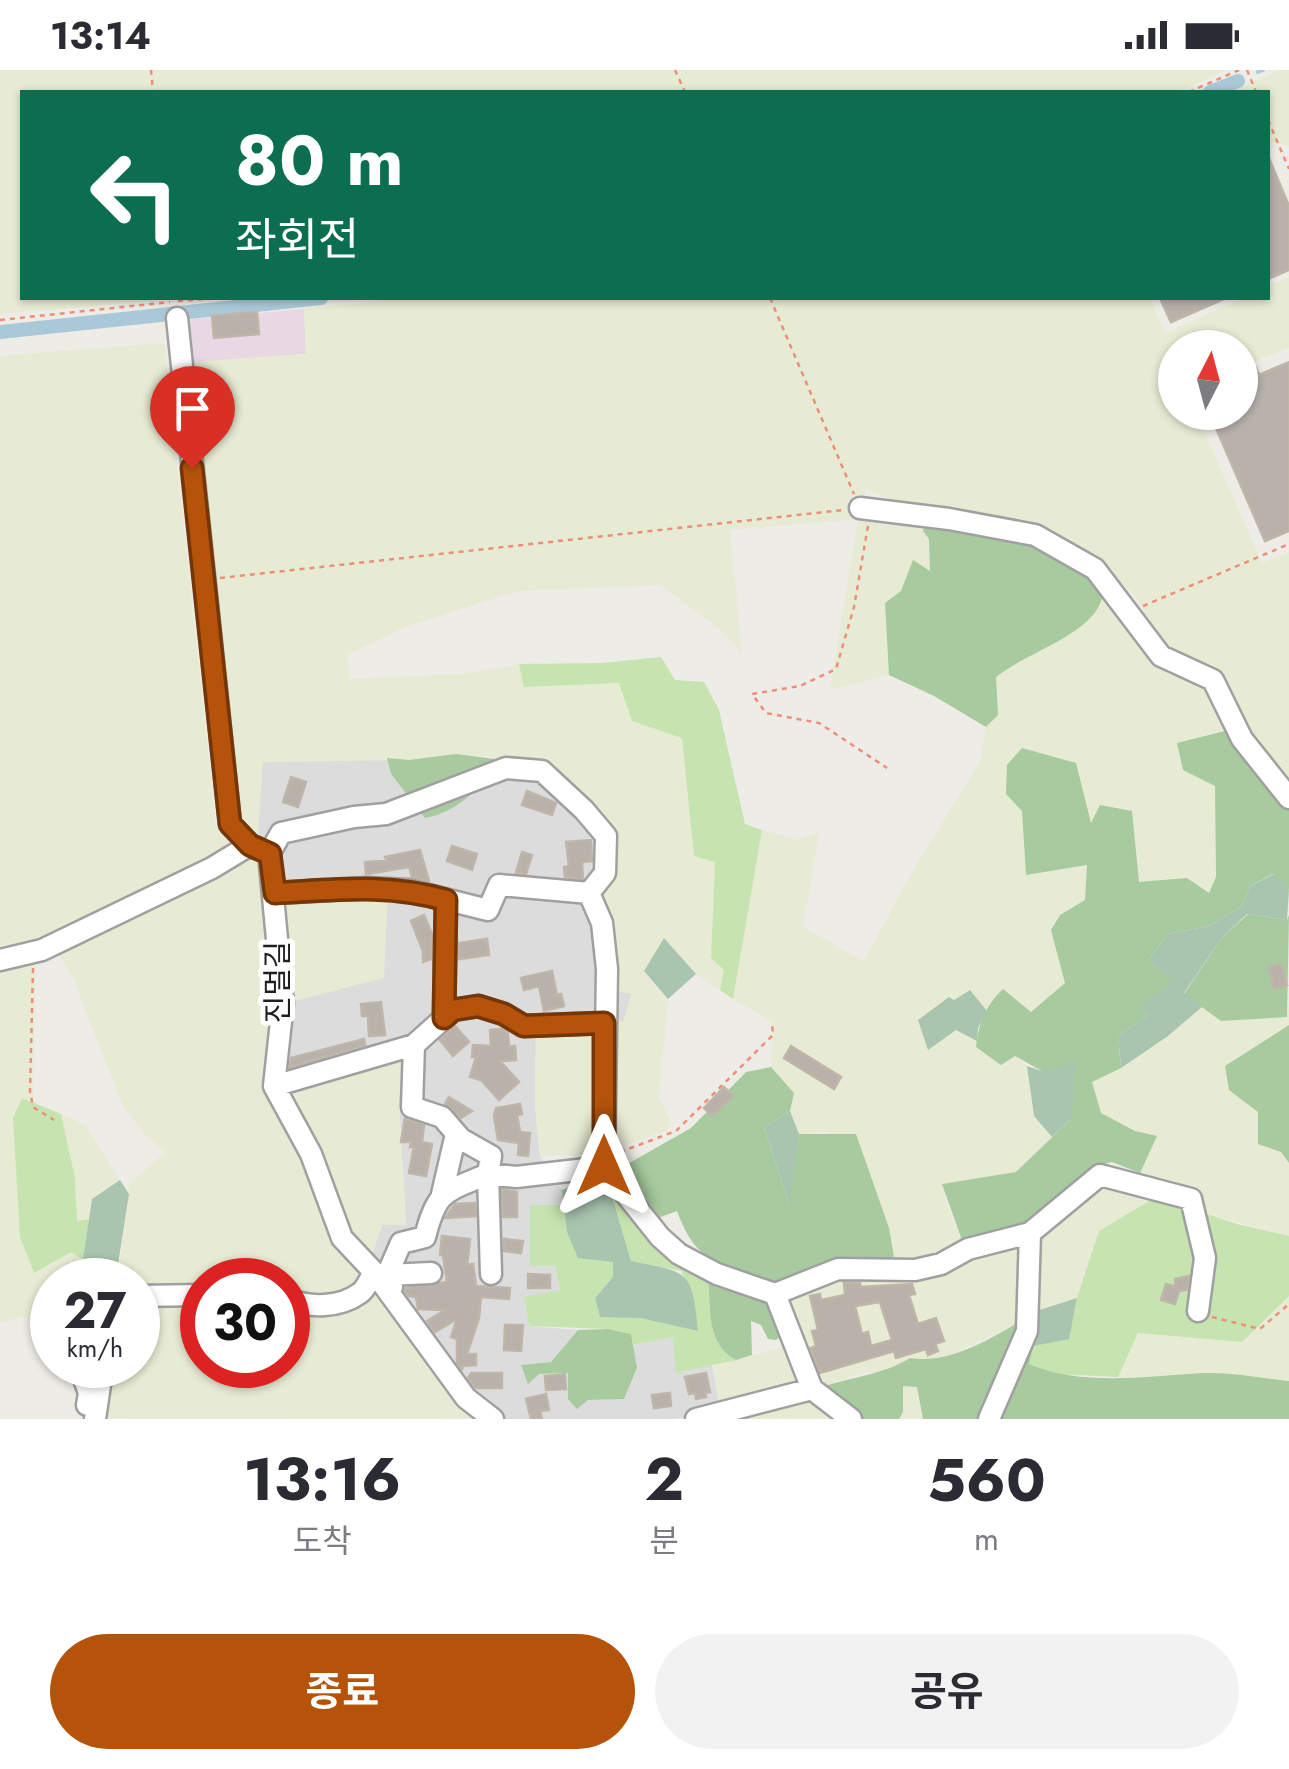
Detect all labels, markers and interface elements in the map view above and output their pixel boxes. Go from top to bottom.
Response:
text: 13:14 [50,8,151,63]
text: 80 m [235,110,404,211]
icon: left [70,130,200,260]
text: 좌회전 [235,207,359,272]
north arrow [1158,330,1258,430]
map controls [1158,330,1258,430]
pin [150,366,235,469]
icon: arrive [165,381,220,436]
street label: 진멀길 [256,941,299,1023]
position arrow [552,1114,656,1218]
speed limit sign: 30 [180,1258,310,1388]
text: 27 [64,1274,126,1347]
text: km/h [67,1330,123,1366]
text: 13:16 [243,1436,401,1523]
text: 2 [644,1436,684,1523]
text: 560 [927,1437,1046,1524]
text: m [974,1516,999,1562]
text: 도착 [293,1518,352,1564]
text: 분 [649,1518,679,1564]
button: 종료 [50,1634,635,1749]
button: 공유 [655,1634,1239,1749]

